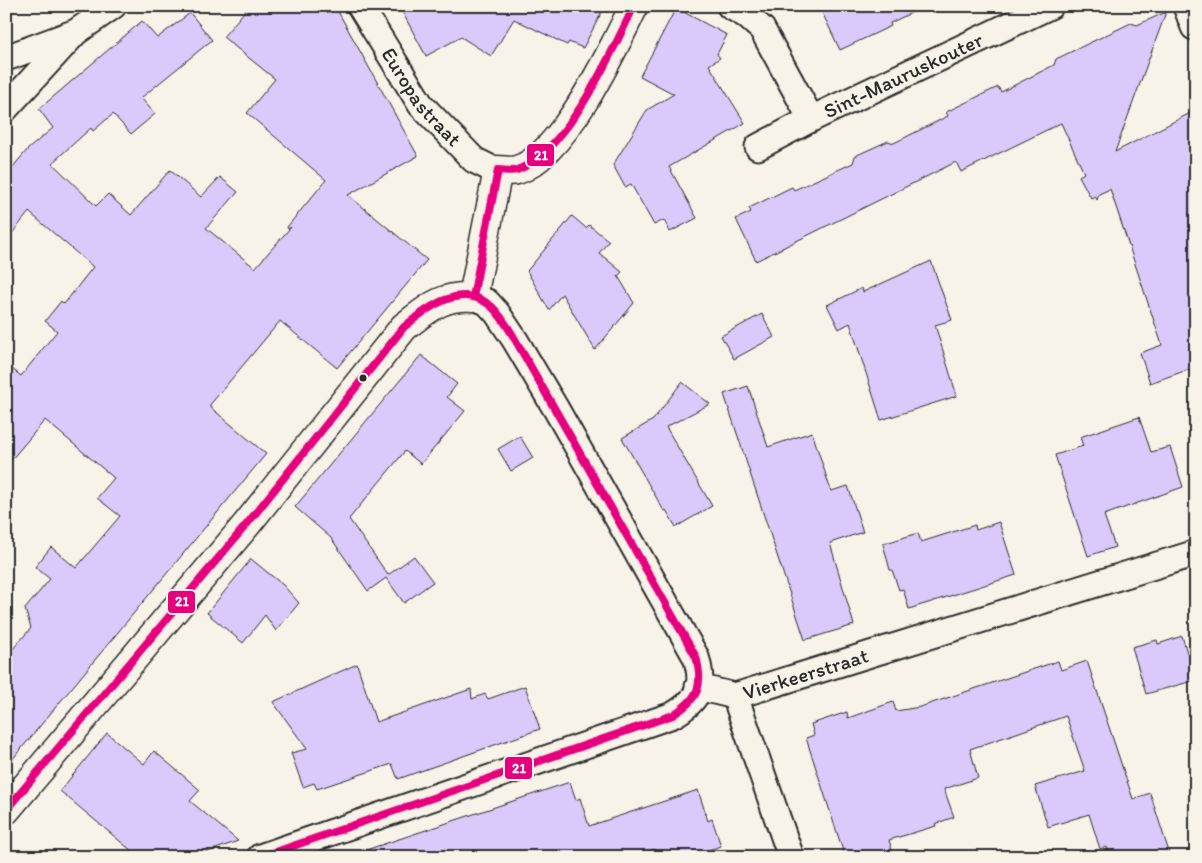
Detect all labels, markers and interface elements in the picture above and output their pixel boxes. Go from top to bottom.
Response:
street label: Sint-Mauruskouter [819,26,987,123]
street label: Europastraat [377,43,467,151]
line badge: 21 [526,143,555,167]
text: 21 [534,147,548,164]
unlabelled marker [358,373,368,383]
line badge: 21 [167,590,196,614]
text: 21 [175,593,189,610]
street label: Vierkeerstraat [740,642,871,705]
line badge: 21 [504,756,533,780]
text: 21 [512,760,526,777]

